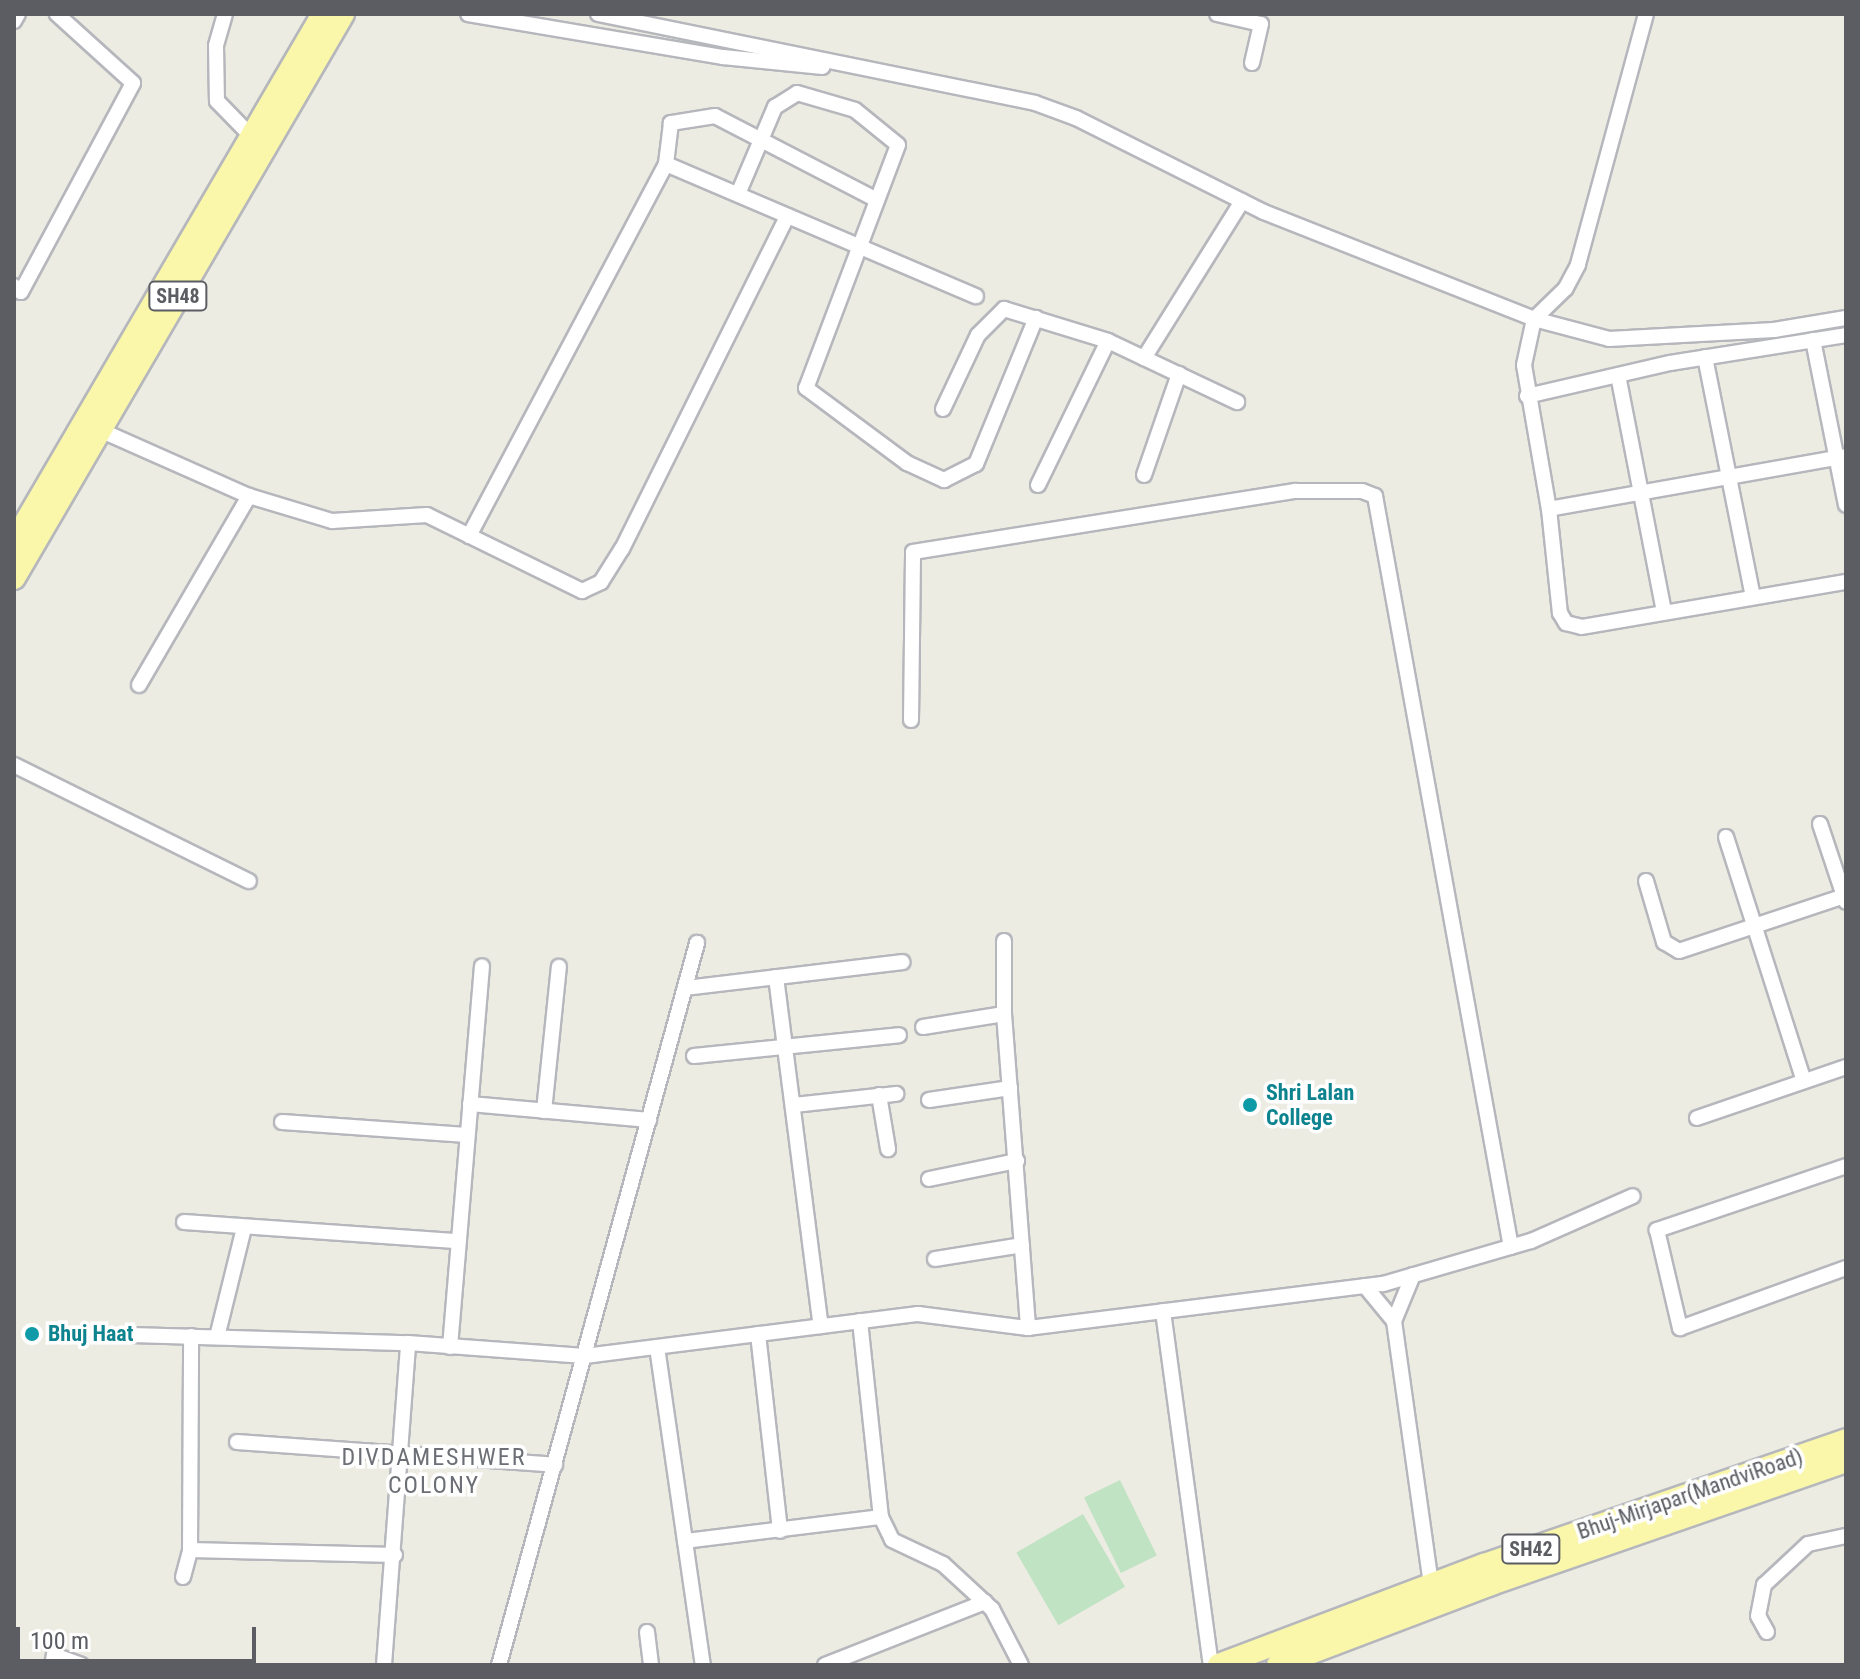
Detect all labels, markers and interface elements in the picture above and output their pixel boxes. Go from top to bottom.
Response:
road number: SH48 [148,280,208,312]
place label: Shri Lalan College [1266,1079,1354,1130]
marker: Shri Lalan College [1241,1096,1259,1114]
place label: Bhuj Haat [48,1321,133,1347]
marker: Bhuj Haat [23,1325,41,1343]
street label: Bhuj-Mirjapar(MandviRoad) [1574,1443,1806,1545]
district label: DIVDAMESHWER COLONY [342,1444,526,1500]
road number: SH42 [1501,1533,1561,1565]
scale bar [20,1611,260,1661]
text: 100 m [30,1627,89,1655]

